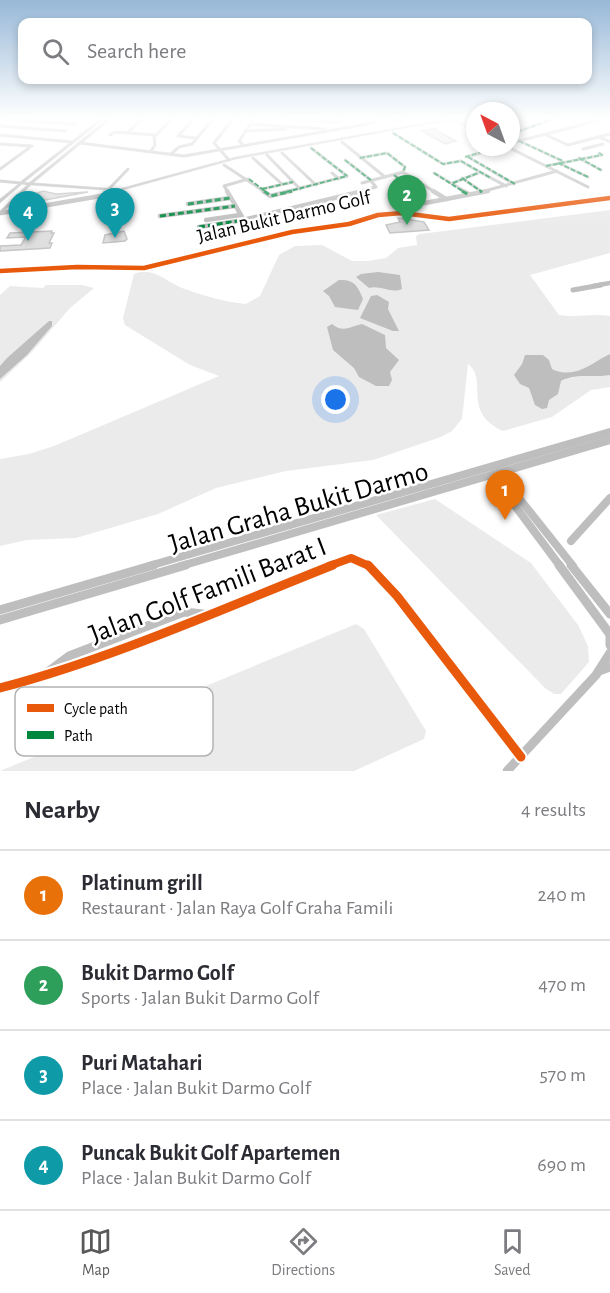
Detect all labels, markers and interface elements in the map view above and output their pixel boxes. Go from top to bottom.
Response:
search box [18,18,592,84]
icon: search [39,35,72,68]
text: Search here [87,40,186,62]
north arrow [466,102,520,156]
pin: 2 [388,176,426,225]
street label: Jalan Bukit Darmo Golf [195,187,373,247]
pin: 3 [96,188,134,238]
pin: 4 [9,192,48,241]
your location [321,385,350,414]
street label: Jalan Graha Bukit Darmo [166,458,432,558]
pin: 1 [486,470,524,520]
street label: Jalan Golf Famili Barat I [86,533,330,649]
legend [15,687,213,756]
text: Cycle path [64,701,128,718]
text: Path [64,728,93,744]
text: Nearby [24,797,100,823]
text: 4 results [521,800,586,820]
text: Platinum grill [81,872,203,894]
text: 1 [40,885,47,905]
text: 240 m [537,885,586,905]
text: Restaurant · Jalan Raya Golf Graha Famili [81,898,393,918]
text: Bukit Darmo Golf [81,962,234,984]
text: 2 [39,975,48,995]
text: 470 m [538,975,586,995]
text: Sports · Jalan Bukit Darmo Golf [81,988,319,1008]
text: Puri Matahari [81,1052,203,1074]
text: 3 [39,1065,48,1085]
text: 570 m [539,1065,586,1085]
text: Place · Jalan Bukit Darmo Golf [81,1078,311,1098]
text: Puncak Bukit Golf Apartemen [81,1142,340,1164]
text: 4 [38,1155,49,1175]
text: 690 m [537,1155,586,1175]
text: Place · Jalan Bukit Darmo Golf [81,1168,311,1188]
tab: Map [79,1225,112,1280]
tab: Directions [271,1225,335,1280]
tab: Saved [494,1225,531,1280]

